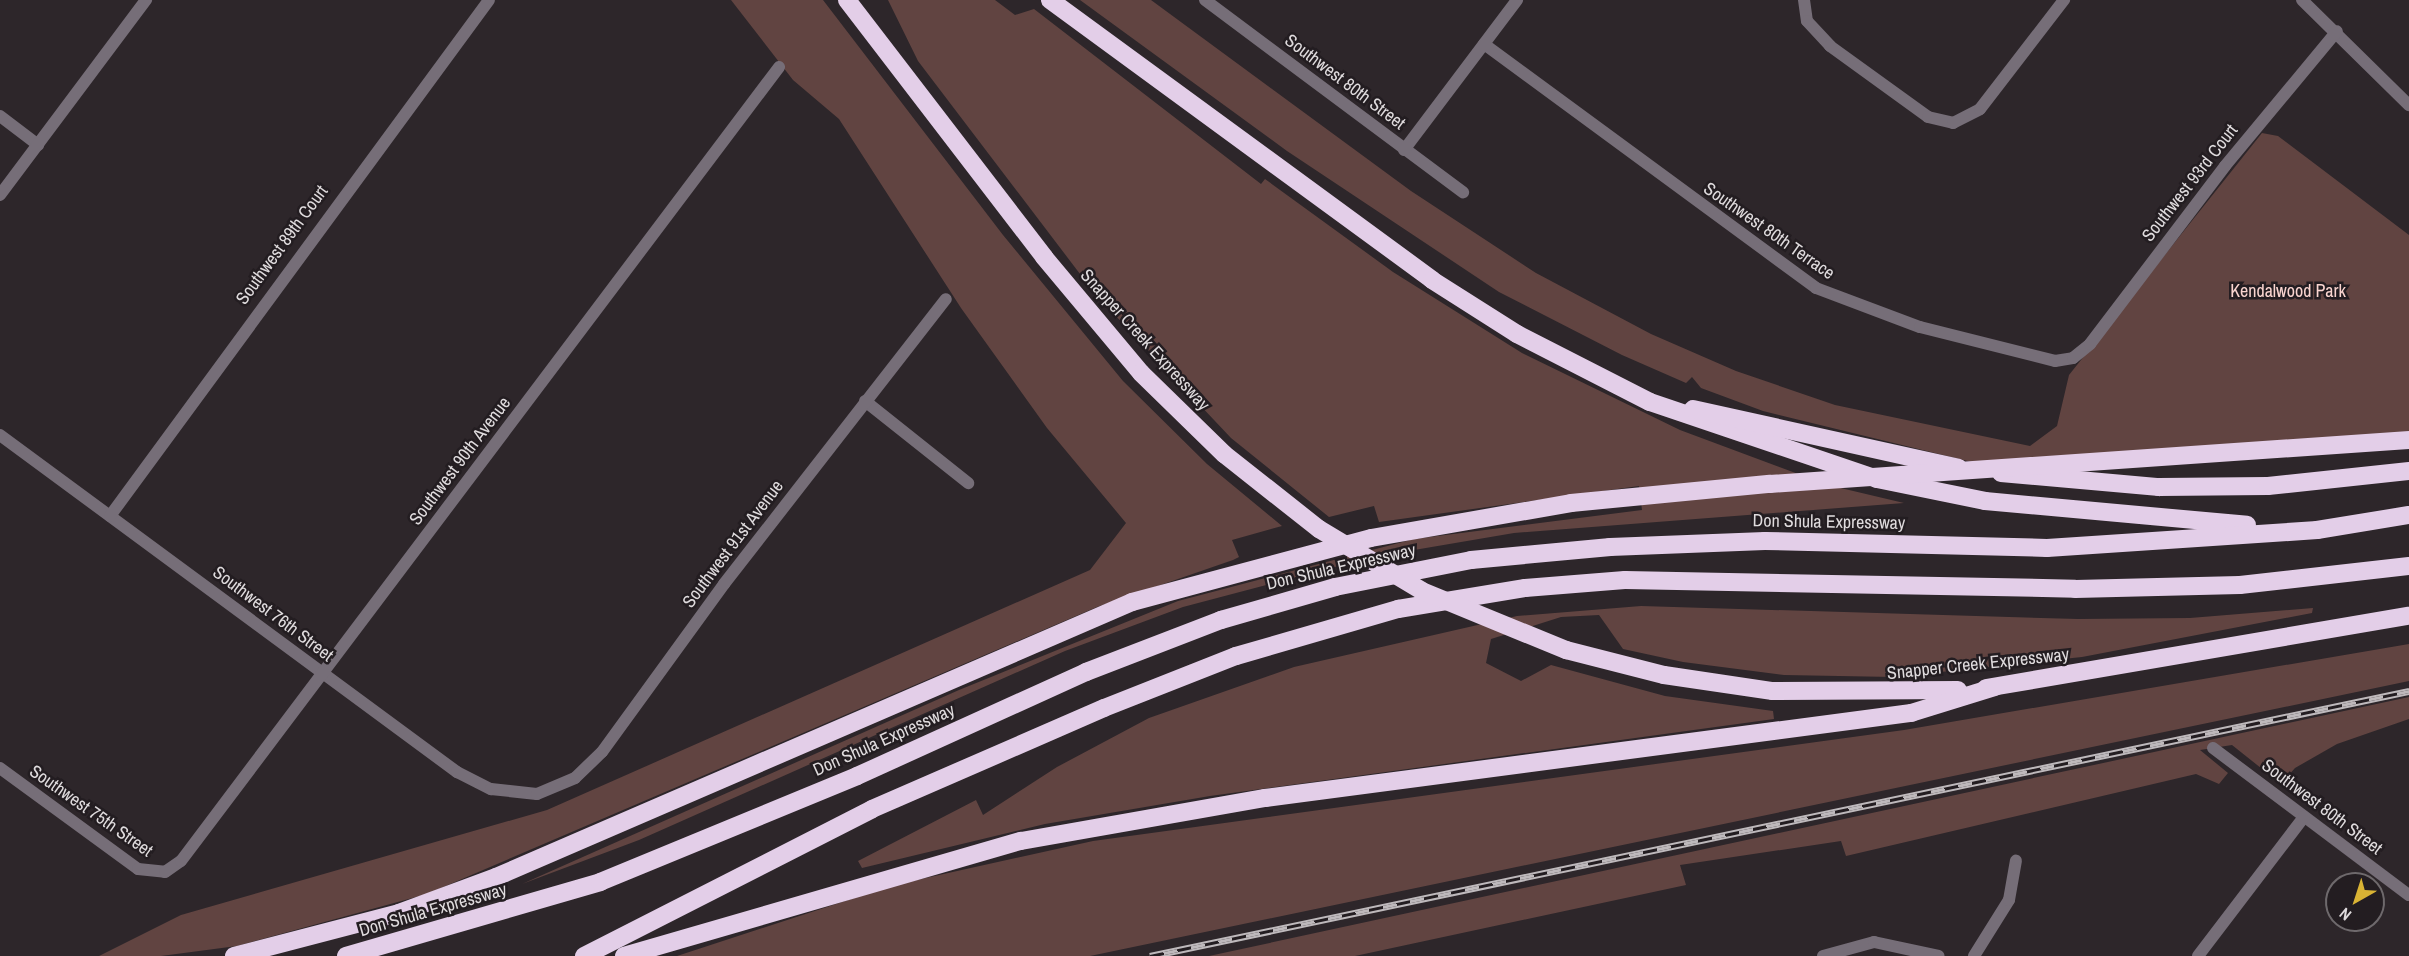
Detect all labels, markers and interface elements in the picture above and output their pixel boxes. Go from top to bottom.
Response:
street label: Southwest 80th Street [1281,30,1409,134]
street label: Southwest 93rd Court [2138,120,2242,246]
street label: Southwest 80th Terrace [1699,178,1839,284]
street label: Southwest 89th Court [232,181,332,309]
street label: Snapper Creek Expressway [1076,265,1214,415]
park label: Kendalwood Park [2230,280,2346,302]
street label: Southwest 90th Avenue [405,392,515,530]
street label: Southwest 91st Avenue [678,476,788,612]
street label: Don Shula Expressway [1753,510,1905,534]
street label: Don Shula Expressway [1264,539,1418,595]
street label: Southwest 76th Street [209,562,337,666]
street label: Snapper Creek Expressway [1886,644,2070,684]
street label: Don Shula Expressway [810,699,958,781]
street label: Southwest 80th Street [2258,755,2386,859]
street label: Southwest 75th Street [25,760,157,862]
north arrow [2325,872,2385,932]
street label: Don Shula Expressway [357,879,509,941]
text: N [2334,903,2356,926]

